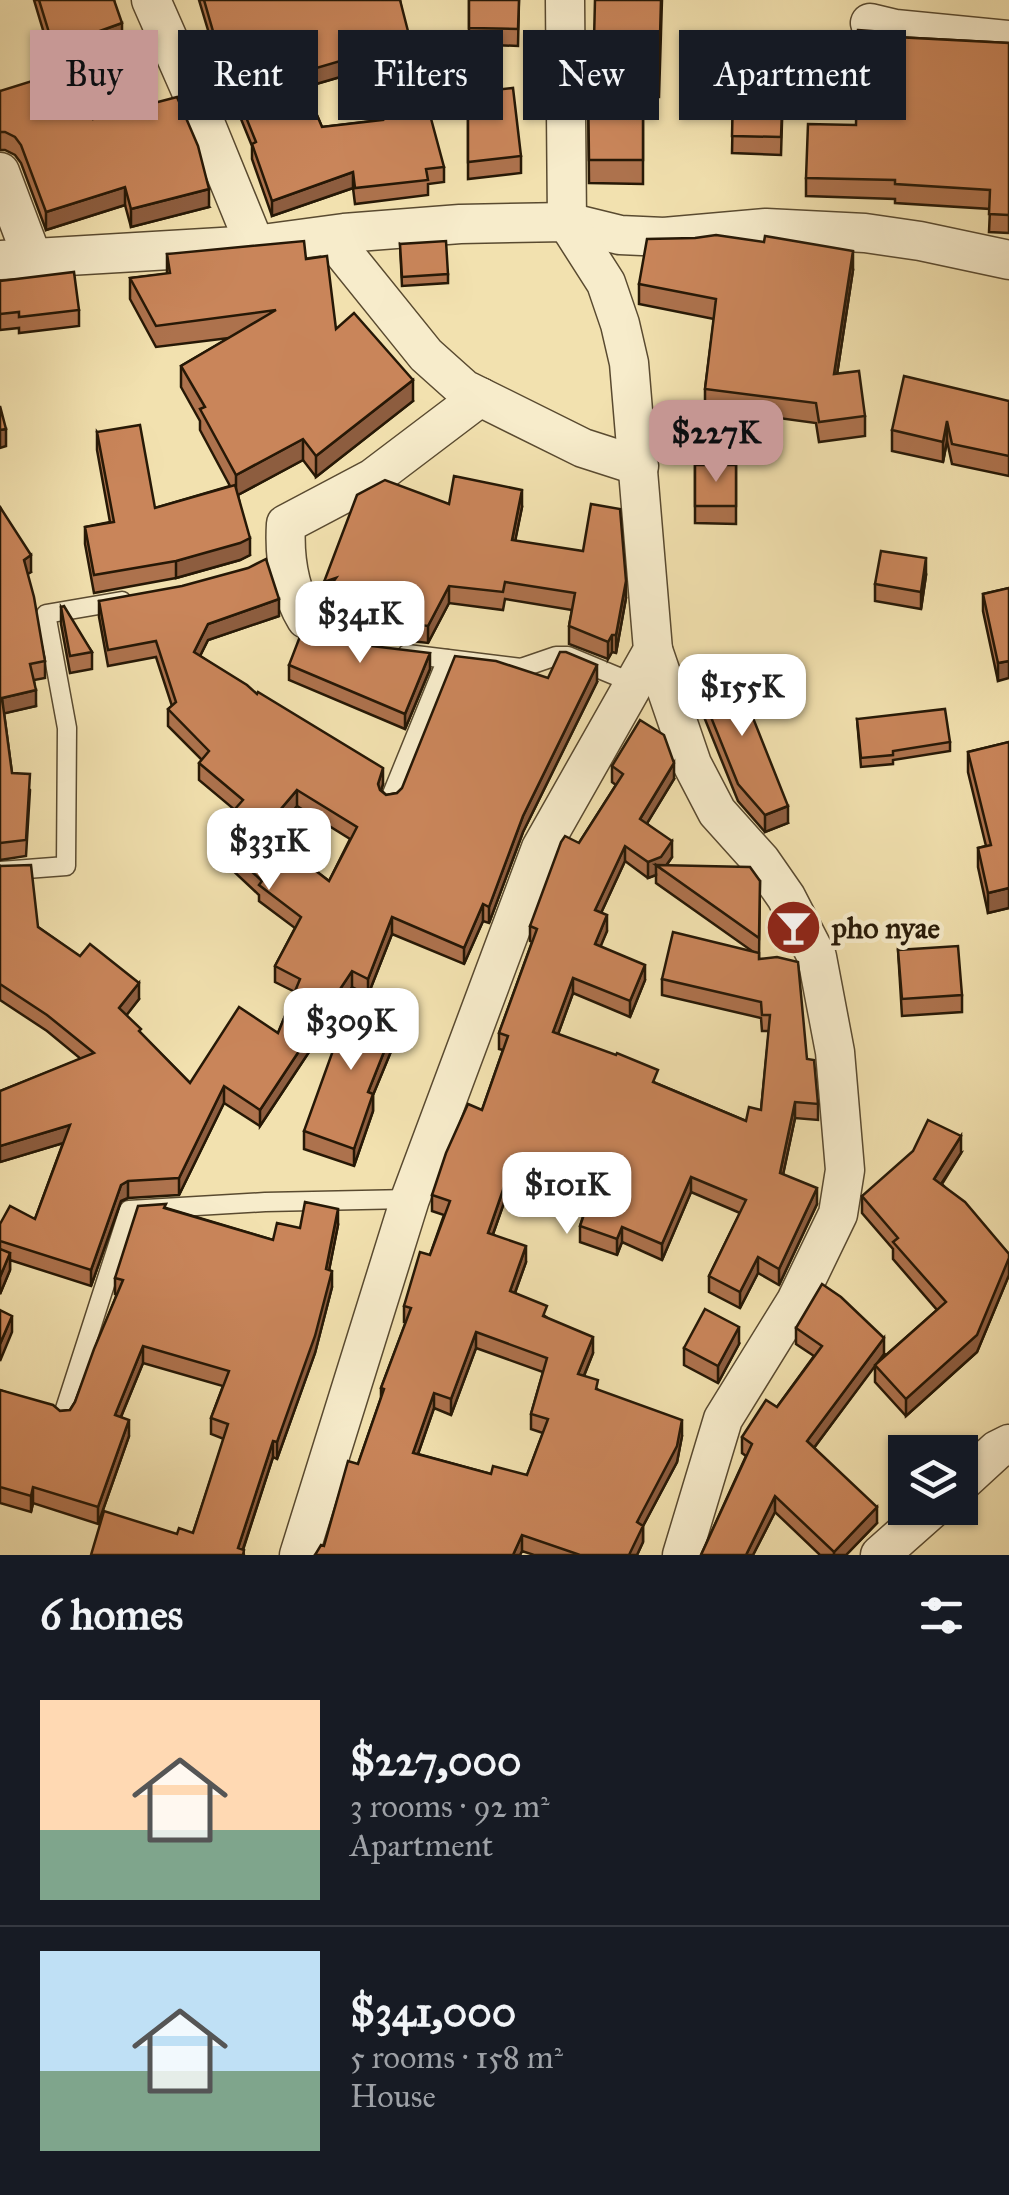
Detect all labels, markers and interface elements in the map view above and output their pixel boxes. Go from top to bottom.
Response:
chip: Buy [30,30,158,120]
chip: Rent [178,30,318,120]
chip: Filters [338,30,503,120]
chip: New [523,30,659,120]
chip: Apartment [679,30,906,120]
pin: $227K [646,400,786,485]
text: $227K [671,413,761,452]
pin: $341K [290,581,430,666]
text: $341K [317,594,403,633]
pin: $155K [672,654,812,739]
text: $155K [700,667,784,706]
pin: $331K [199,808,339,893]
text: $331K [229,821,309,860]
bar icon: pho nyae [763,898,823,958]
place label: pho nyae [831,910,940,946]
pin: $309K [281,988,421,1073]
text: $309K [306,1001,396,1040]
pin: $101K [497,1152,637,1237]
text: $101K [524,1165,610,1204]
map controls [888,1435,978,1525]
button: layers [888,1435,978,1525]
icon: filters [914,1588,969,1643]
text: 6 homes [40,1589,183,1641]
text: $227,000 [350,1735,521,1787]
icon: home [120,1740,240,1860]
text: 3 rooms · 92 m² [350,1787,550,1826]
text: Apartment [350,1826,493,1865]
text: $341,000 [350,1986,516,2038]
icon: home [120,1991,240,2111]
text: 5 rooms · 158 m² [350,2038,563,2077]
text: House [350,2077,436,2116]

